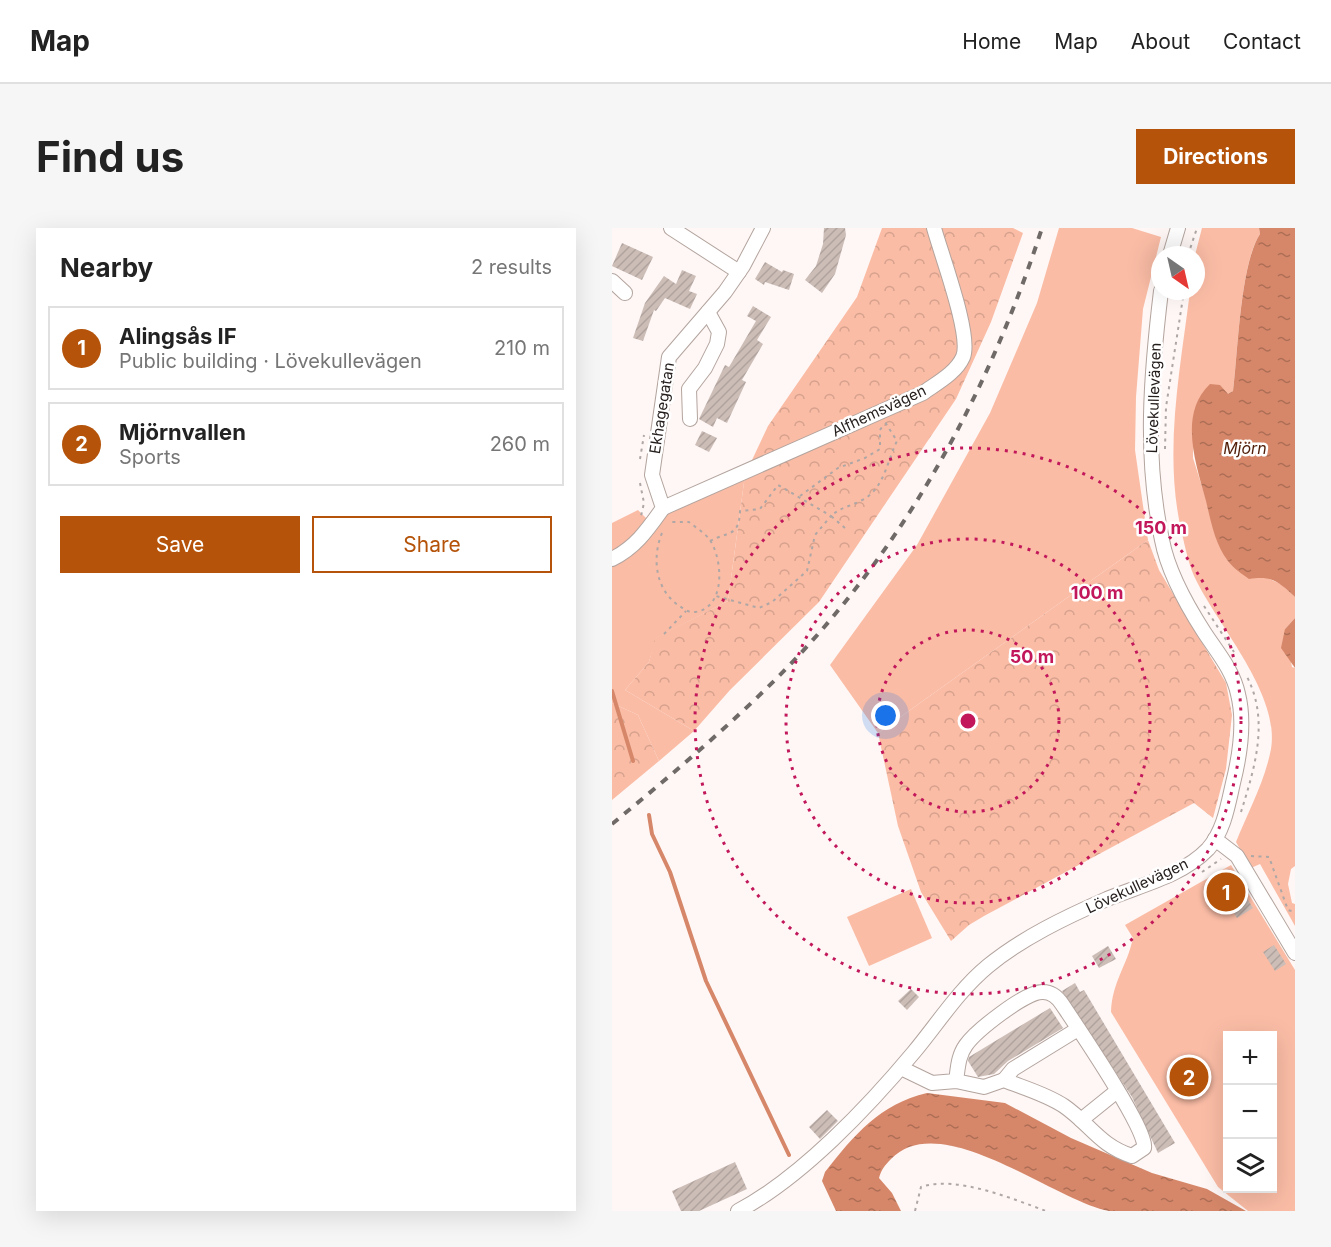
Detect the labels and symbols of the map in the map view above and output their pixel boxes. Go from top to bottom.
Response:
north arrow [1151,246,1205,300]
street label: Lövekullevägen [1142,342,1165,454]
street label: Ekhagegatan [645,361,678,455]
street label: Alfhemsvägen [829,380,929,441]
water label: Mjörn [1223,438,1267,458]
text: 150 m [1135,517,1187,538]
text: 100 m [1071,582,1123,603]
text: 50 m [1010,646,1054,667]
your location [871,701,900,730]
centre of rings [958,711,978,731]
street label: Lövekullevägen [1083,854,1191,918]
pin: 1 [1206,870,1246,914]
pin: 2 [1170,1054,1208,1100]

